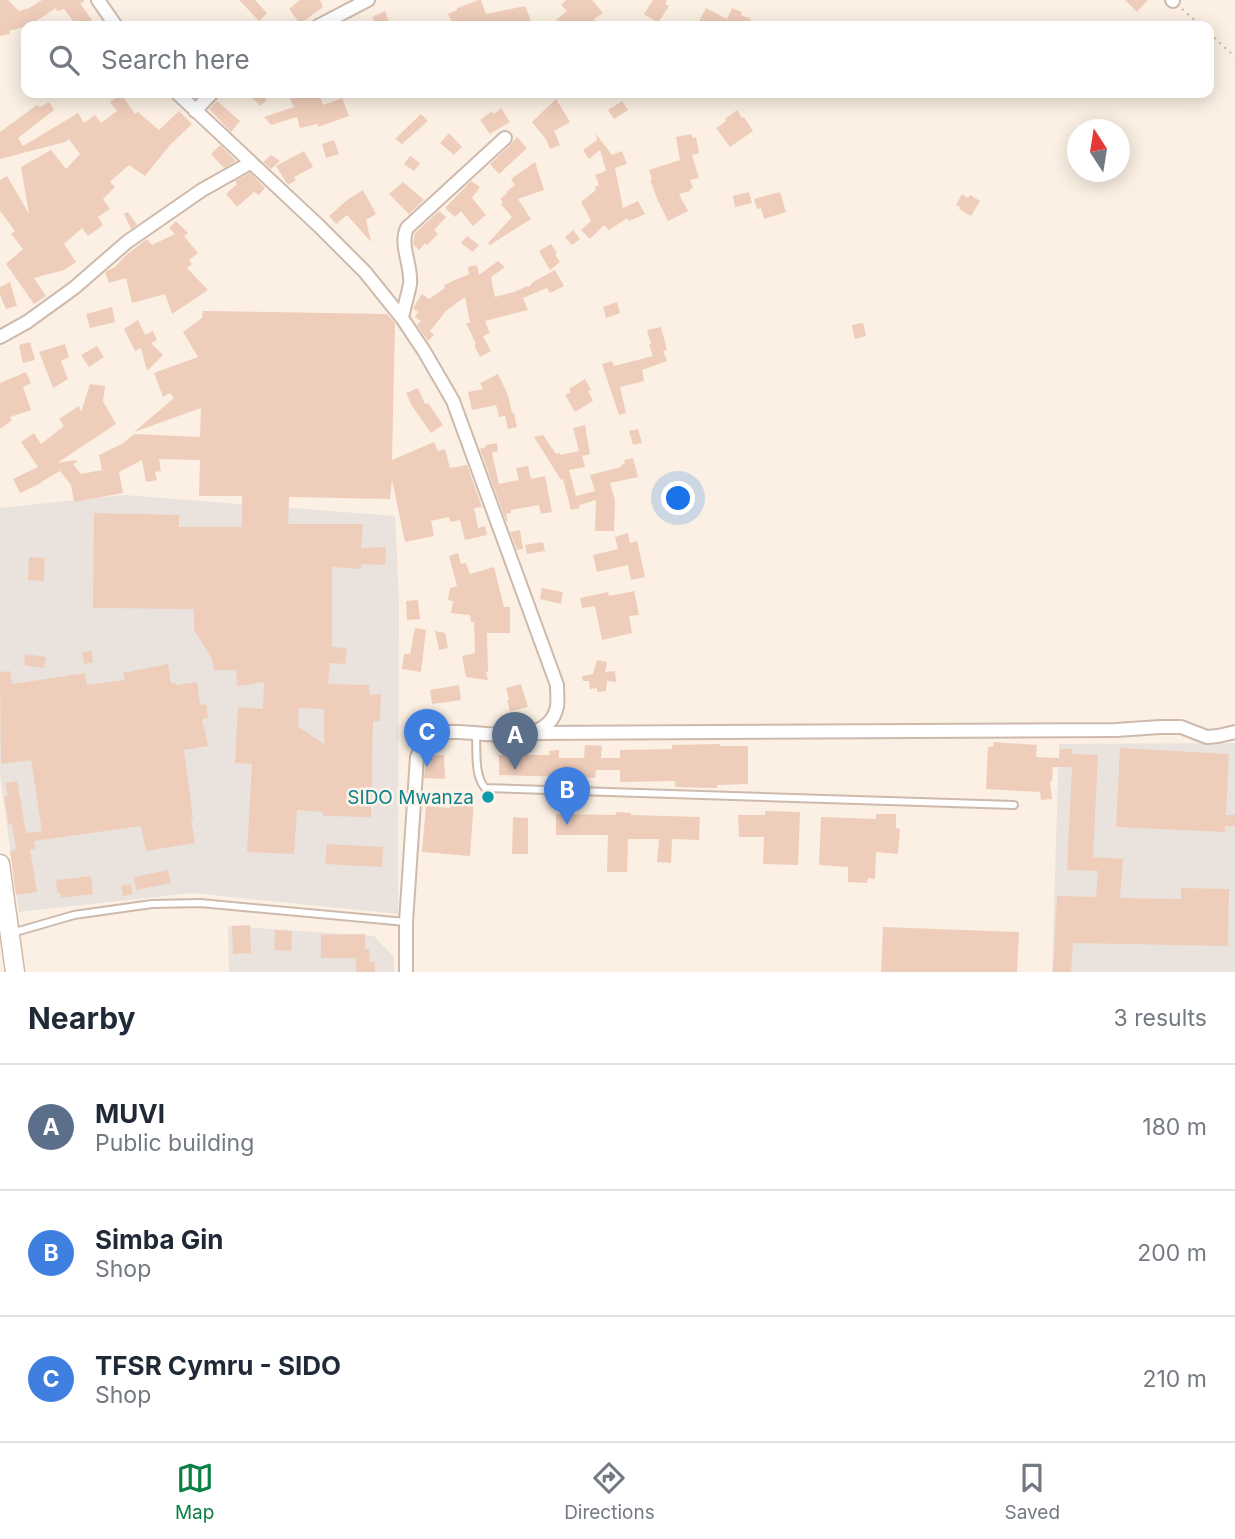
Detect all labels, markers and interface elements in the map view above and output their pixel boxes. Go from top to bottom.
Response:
search box [21,21,1214,98]
icon: search [45,41,83,79]
text: Search here [101,44,250,75]
north arrow [1067,119,1130,182]
your location [661,481,695,515]
pin: C [404,709,450,767]
pin: A [492,712,538,770]
pin: B [544,767,590,825]
place label: SIDO Mwanza [347,786,474,809]
marker: SIDO Mwanza [480,789,496,805]
text: Nearby [28,1000,136,1036]
text: 3 results [1114,1004,1207,1032]
text: MUVI [95,1098,165,1129]
text: A [42,1113,60,1141]
text: 180 m [1142,1113,1207,1141]
text: Public building [95,1129,254,1157]
text: Simba Gin [95,1224,223,1255]
text: B [43,1239,59,1267]
text: 200 m [1137,1239,1207,1267]
text: Shop [95,1255,151,1283]
text: TFSR Cymru - SIDO [95,1350,341,1381]
text: C [42,1365,60,1393]
text: 210 m [1142,1365,1207,1393]
text: Shop [95,1381,151,1409]
tab: Map [175,1459,214,1524]
tab: Directions [564,1459,655,1524]
tab: Saved [1004,1459,1060,1524]

